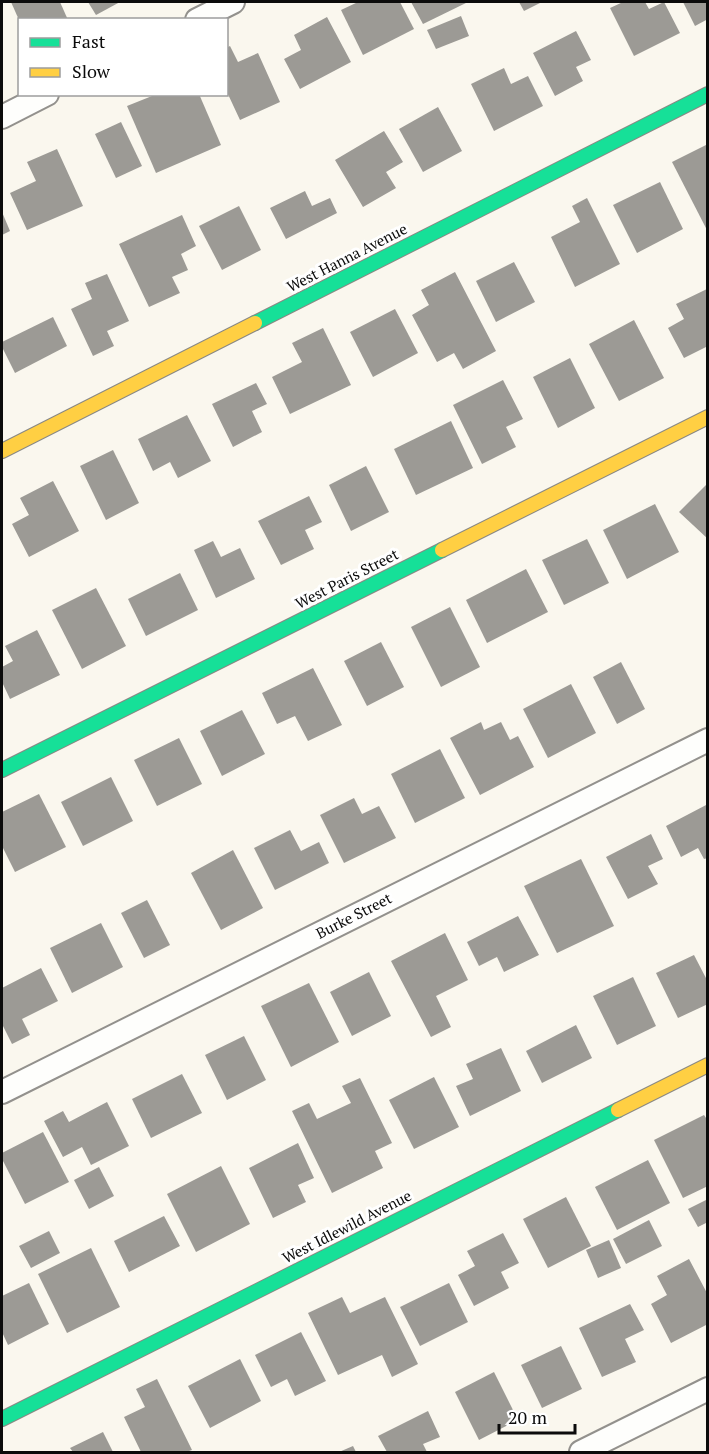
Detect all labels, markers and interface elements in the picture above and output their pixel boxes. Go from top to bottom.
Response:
legend [18,18,228,96]
text: Fast [72,29,106,53]
text: Slow [72,59,111,83]
street label: West Hanna Avenue [283,218,410,296]
street label: West Paris Street [292,543,402,613]
street label: Burke Street [312,887,395,943]
street label: West Idlewild Avenue [278,1185,415,1267]
scale bar [499,1397,576,1435]
text: 20 m [508,1405,548,1429]

